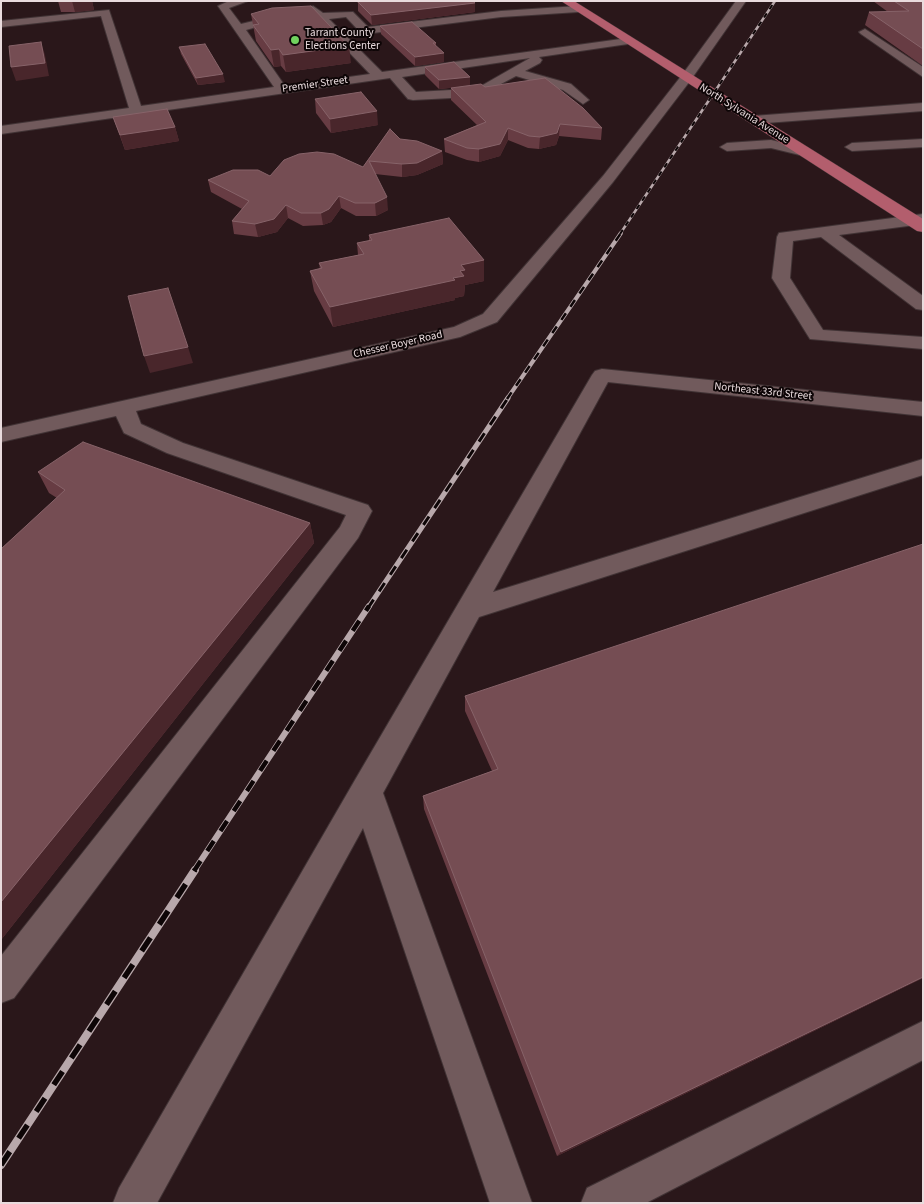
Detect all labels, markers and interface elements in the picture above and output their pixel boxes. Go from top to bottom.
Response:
place label: Tarrant County Elections Center [305,27,380,53]
marker: Tarrant County Elections Center [289,34,301,46]
street label: Premier Street [281,74,349,96]
street label: North Sylvania Avenue [697,81,791,147]
street label: Chesser Boyer Road [352,328,444,362]
street label: Northeast 33rd Street [713,380,813,404]

